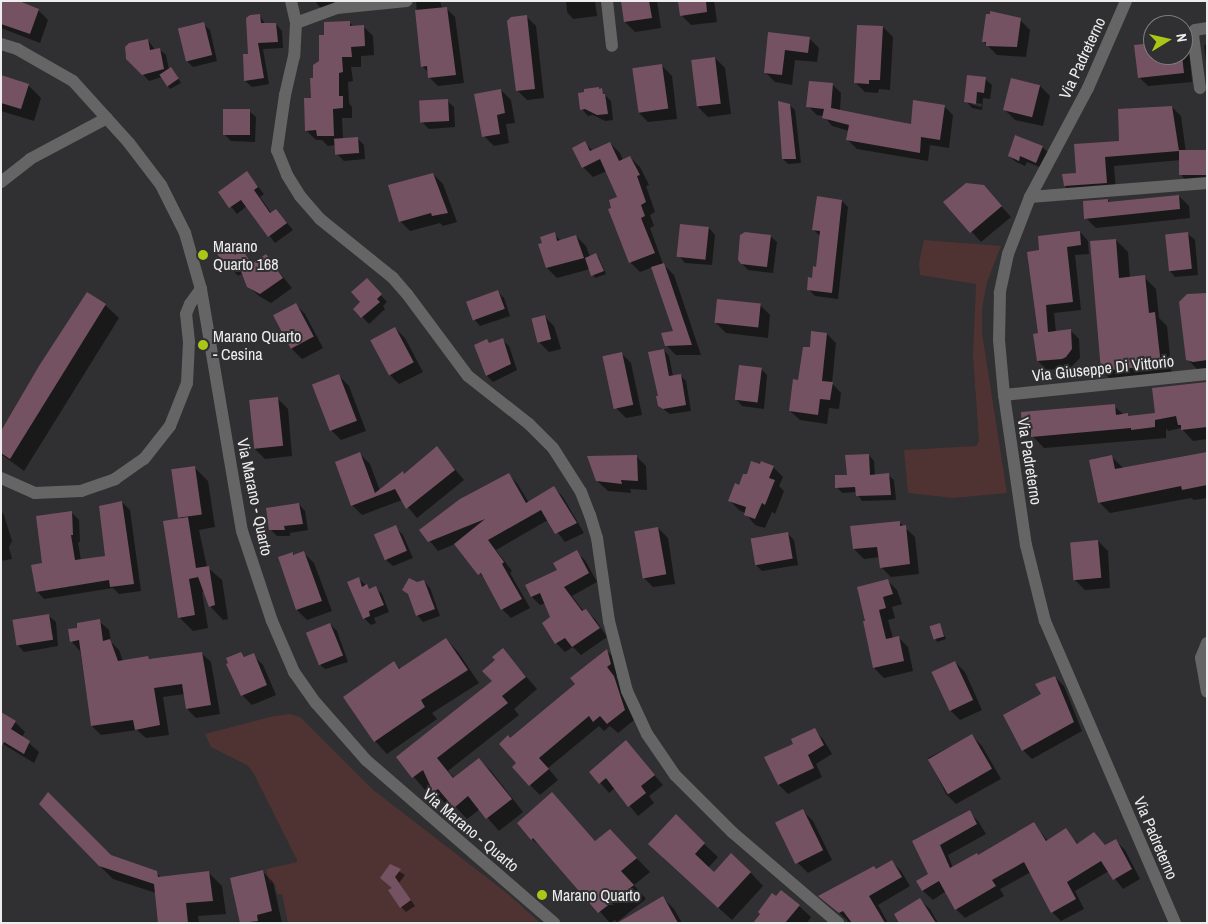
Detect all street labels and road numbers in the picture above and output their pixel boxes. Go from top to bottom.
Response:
street label: Via Padreterno [1055,14,1109,102]
street label: Via Giuseppe Di Vittorio [1031,351,1175,385]
street label: Via Padreterno [1014,416,1046,506]
street label: Via Marano - Quarto [233,437,277,557]
street label: Via Marano - Quarto [419,784,523,876]
street label: Via Padreterno [1130,794,1182,882]

